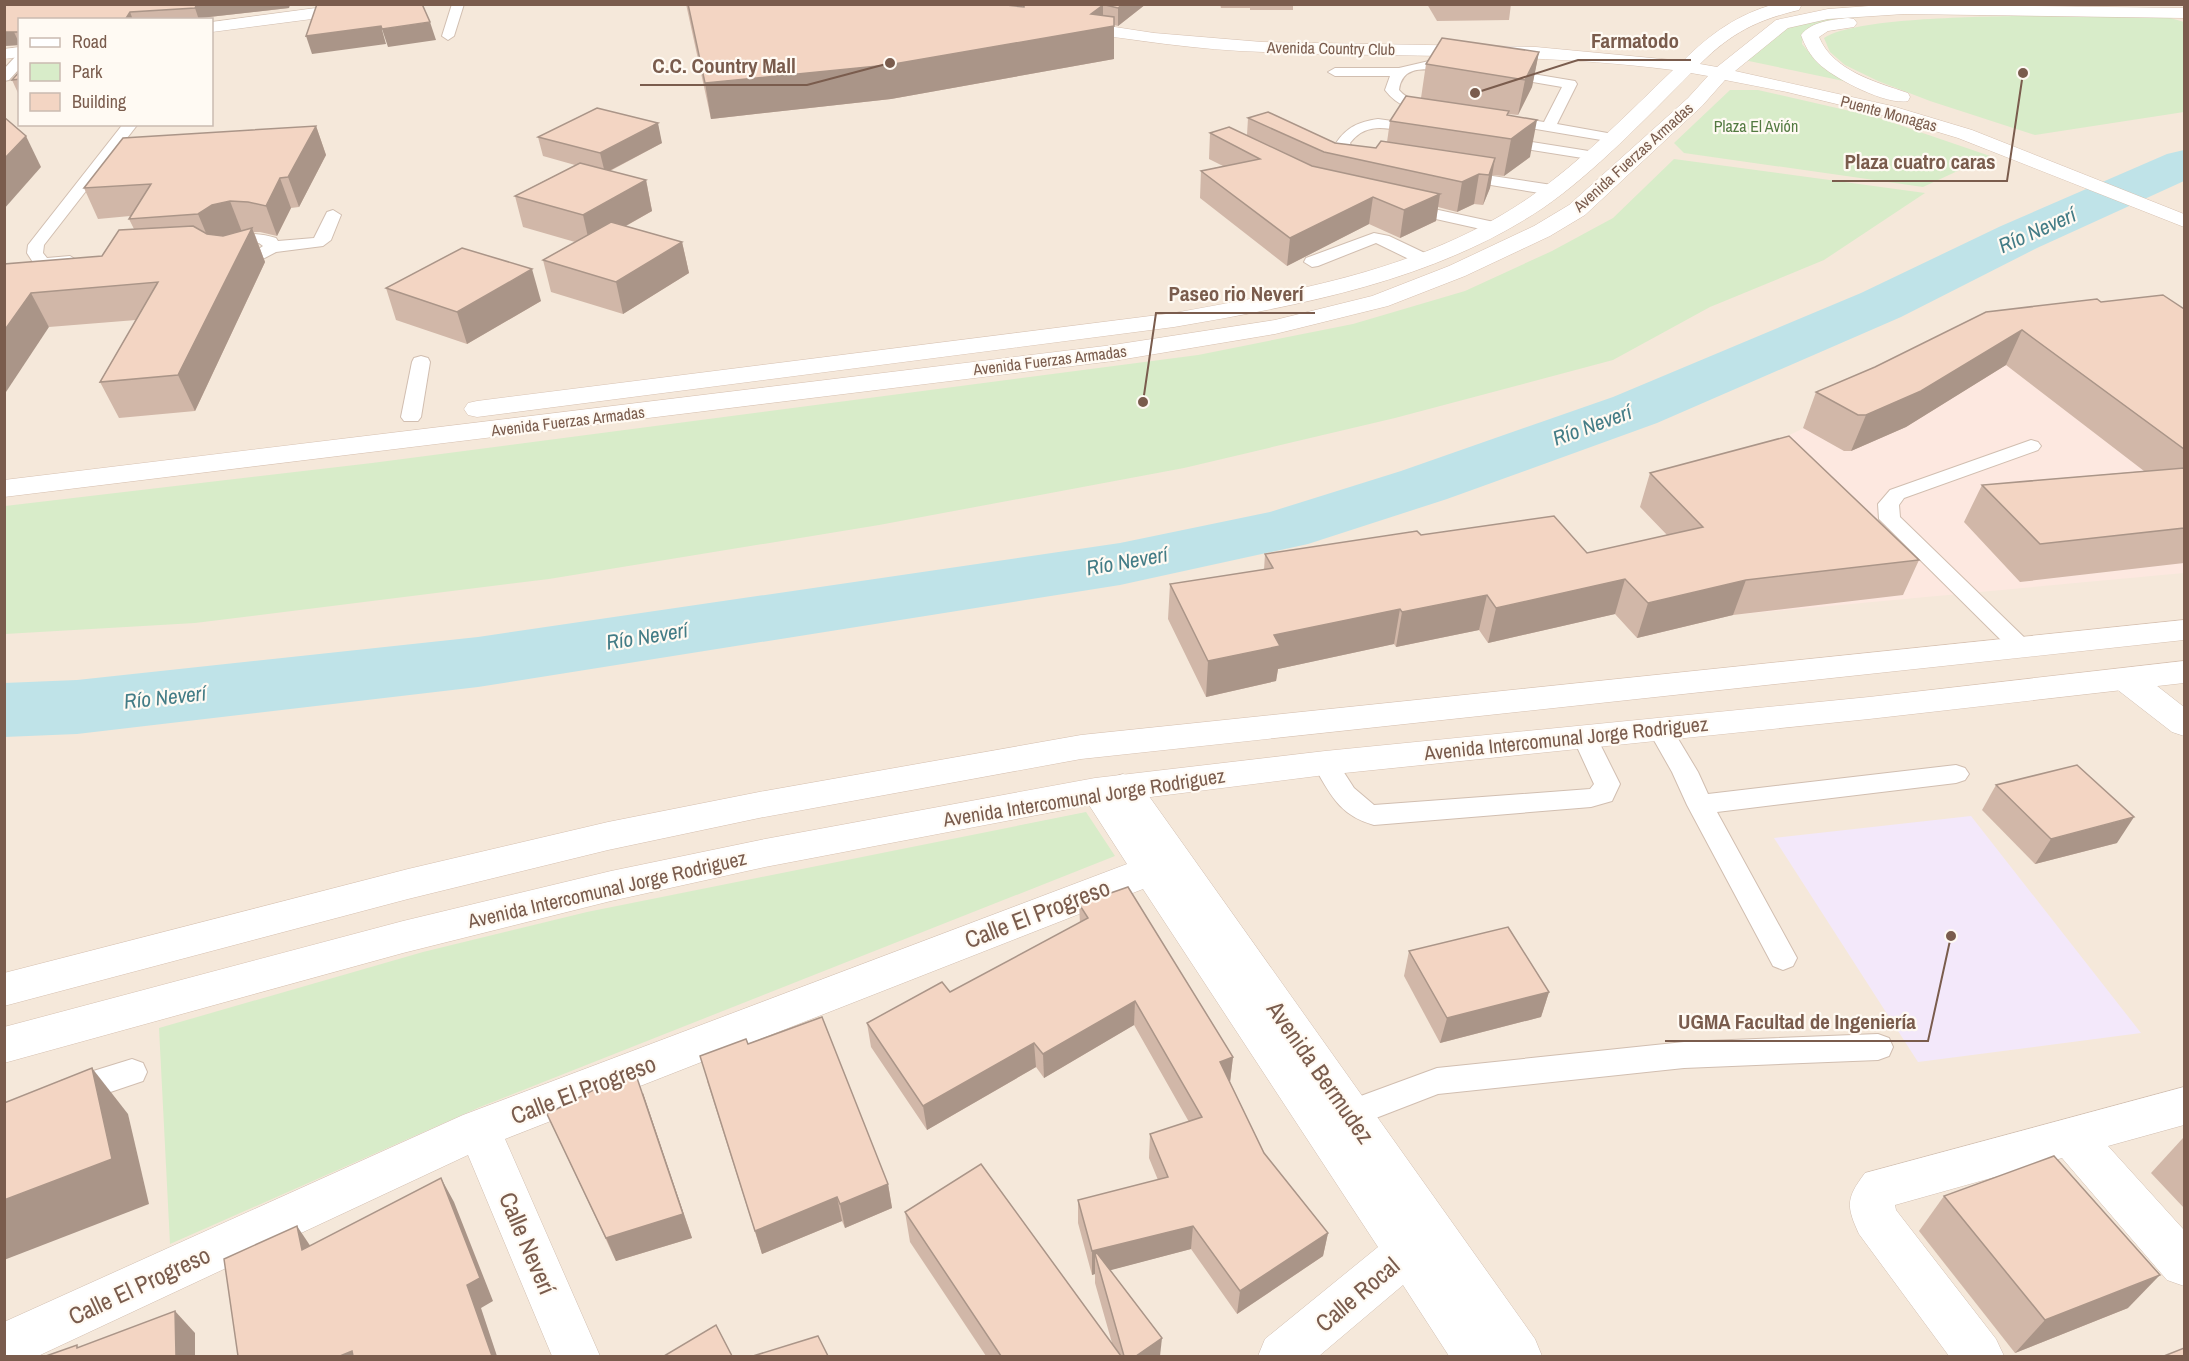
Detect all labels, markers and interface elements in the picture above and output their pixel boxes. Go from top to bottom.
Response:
legend [18,18,213,126]
callout: Farmatodo [1578,21,1691,60]
text: Farmatodo [1591,26,1679,55]
text: Road [72,29,107,54]
street label: Avenida Country Club [1266,36,1395,60]
callout: C.C. Country Mall [640,46,807,85]
text: C.C. Country Mall [652,51,796,80]
text: Park [72,59,103,84]
text: Building [72,89,127,114]
street label: Puente Monagas [1838,90,1940,136]
street label: Avenida Fuerzas Armadas [1568,97,1698,217]
park label: Plaza El Avión [1714,115,1798,137]
callout: Plaza cuatro caras [1832,142,2007,181]
text: Plaza cuatro caras [1844,147,1996,176]
water label: Río Neverí [1994,199,2083,260]
callout: Paseo rio Neverí [1156,274,1315,313]
text: Paseo rio Neverí [1169,279,1305,308]
street label: Avenida Fuerzas Armadas [971,340,1128,380]
water label: Río Neverí [1548,397,1638,453]
street label: Avenida Fuerzas Armadas [489,401,646,441]
water label: Río Neverí [1084,539,1172,582]
water label: Río Neverí [604,615,692,657]
water label: Río Neverí [123,678,210,716]
street label: Avenida Intercomunal Jorge Rodriguez [1422,710,1709,766]
street label: Avenida Intercomunal Jorge Rodriguez [940,761,1227,833]
street label: Avenida Intercomunal Jorge Rodriguez [464,844,749,934]
street label: Calle El Progreso [960,871,1114,955]
street label: Avenida Bermudez [1259,994,1382,1150]
callout: UGMA Facultad de Ingeniería [1665,1002,1928,1041]
text: UGMA Facultad de Ingeniería [1678,1007,1916,1036]
street label: Calle El Progreso [506,1047,660,1131]
street label: Calle Neverí [492,1187,564,1300]
street label: Calle El Progreso [63,1238,215,1332]
street label: Calle Rocal [1308,1249,1406,1339]

